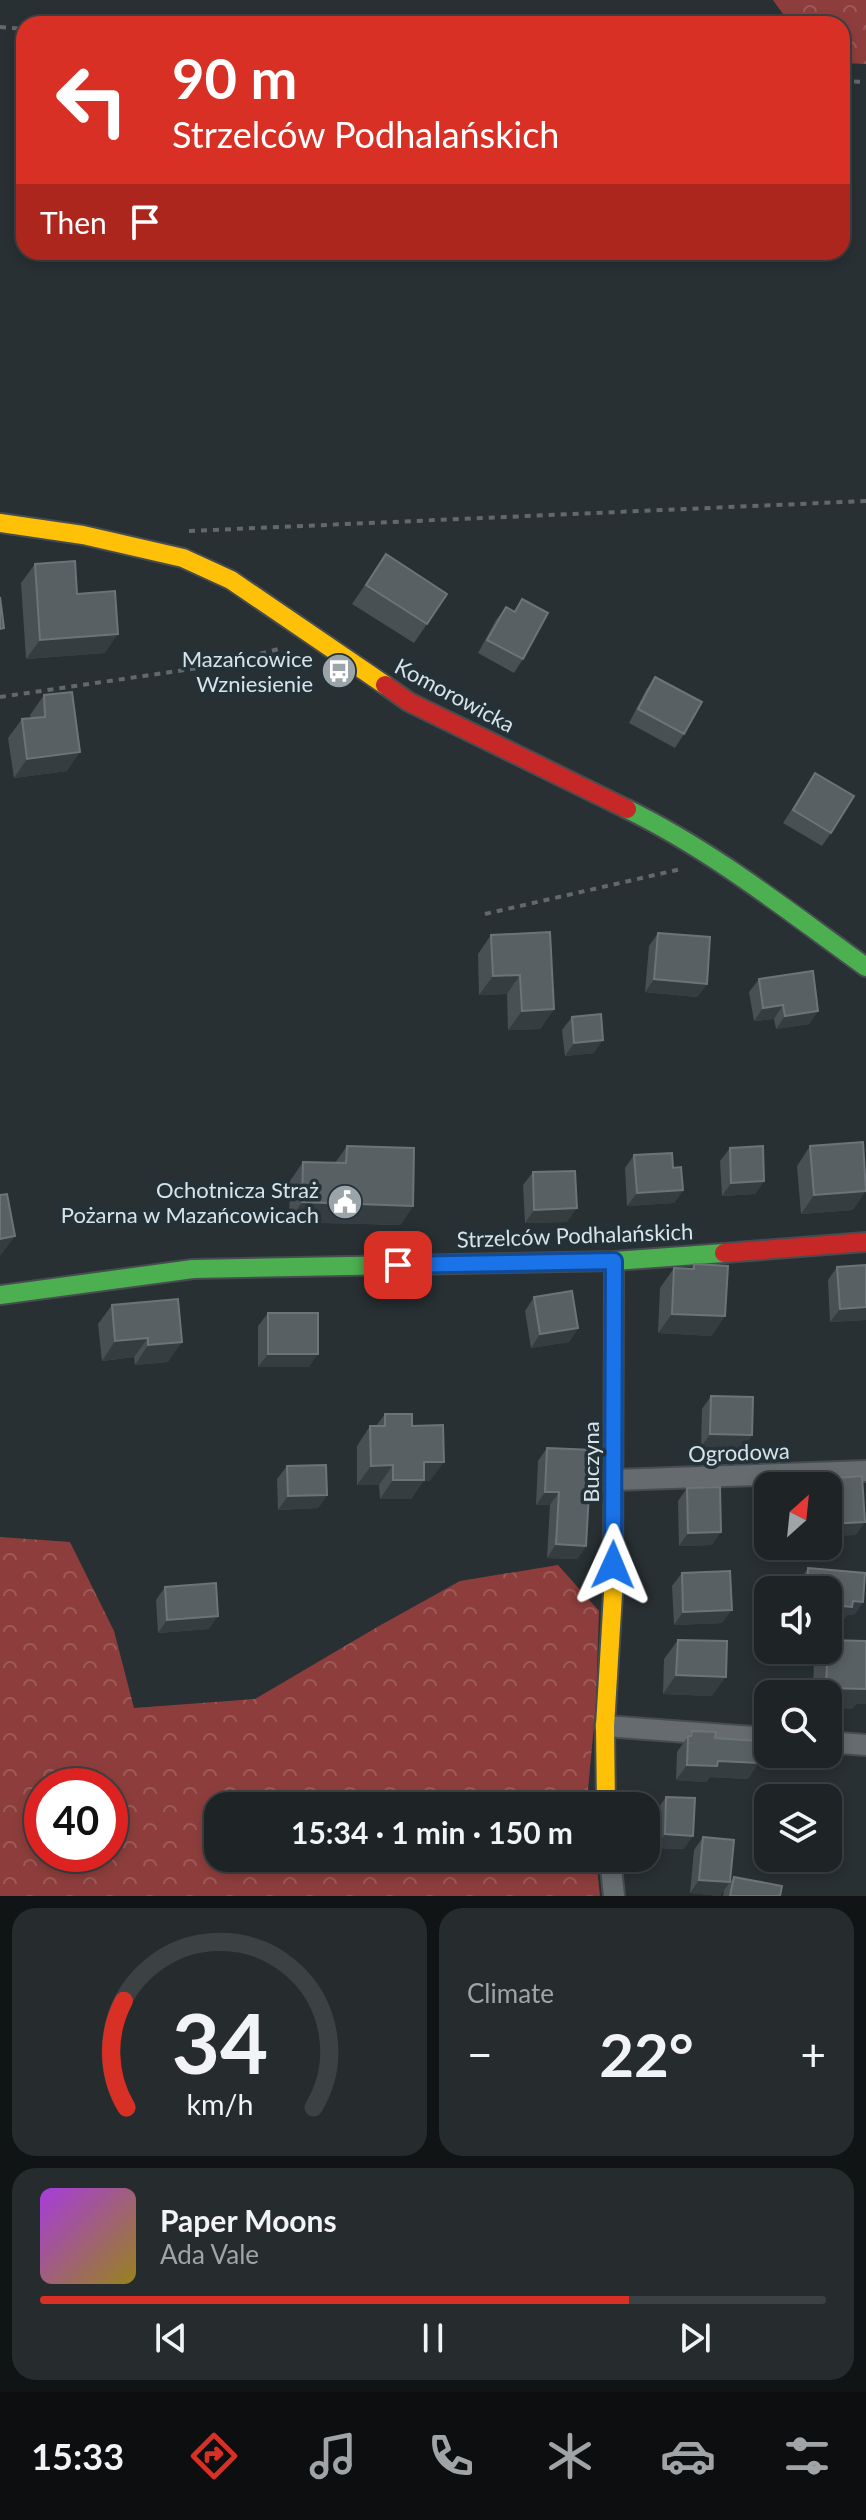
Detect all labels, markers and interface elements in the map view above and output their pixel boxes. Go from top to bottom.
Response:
text: 90 m [172,44,297,111]
icon: left [40,48,144,152]
text: Strzelców Podhalańskich [172,112,559,156]
icon: arrive [123,200,167,244]
text: Then [40,204,107,240]
place label: Mazańcowice Wzniesienie [182,645,313,697]
bus stop icon: Mazańcowice Wzniesienie [320,652,358,690]
street label: Komorowicka [390,652,520,738]
place label: Ochotnicza Straż Pożarna w Mazańcowicach [61,1176,319,1228]
public building icon: Ochotnicza Straż Pożarna w Mazańcowicach [326,1183,364,1221]
street label: Strzelców Podhalańskich [456,1217,694,1253]
pin [364,1231,432,1299]
icon: arrive [376,1243,420,1287]
street label: Buczyna [577,1421,604,1503]
street label: Ogrodowa [688,1437,790,1467]
north arrow [754,1472,842,1560]
map controls [754,1472,842,1872]
position arrow [571,1523,655,1607]
button: sound [754,1576,842,1664]
button: search [754,1680,842,1768]
speed limit sign: 40 [24,1768,128,1872]
button: layers [754,1784,842,1872]
text: 15:34 · 1 min · 150 m [291,1814,573,1850]
text: Climate [467,1977,554,2009]
text: 34 [171,1992,268,2092]
text: 22° [599,2018,694,2090]
text: − [467,2028,493,2080]
text: + [800,2028,826,2080]
text: km/h [186,2087,253,2121]
text: Paper Moons [160,2202,337,2238]
text: Ada Vale [160,2238,259,2270]
icon: previous [149,2316,193,2360]
icon: pause [411,2316,455,2360]
icon: next [673,2316,717,2360]
icon: directions [186,2428,242,2484]
icon: music [305,2428,361,2484]
icon: phone [423,2428,479,2484]
icon: climate [542,2428,598,2484]
icon: car [660,2428,716,2484]
icon: filters [779,2428,835,2484]
text: 15:33 [31,2434,124,2478]

